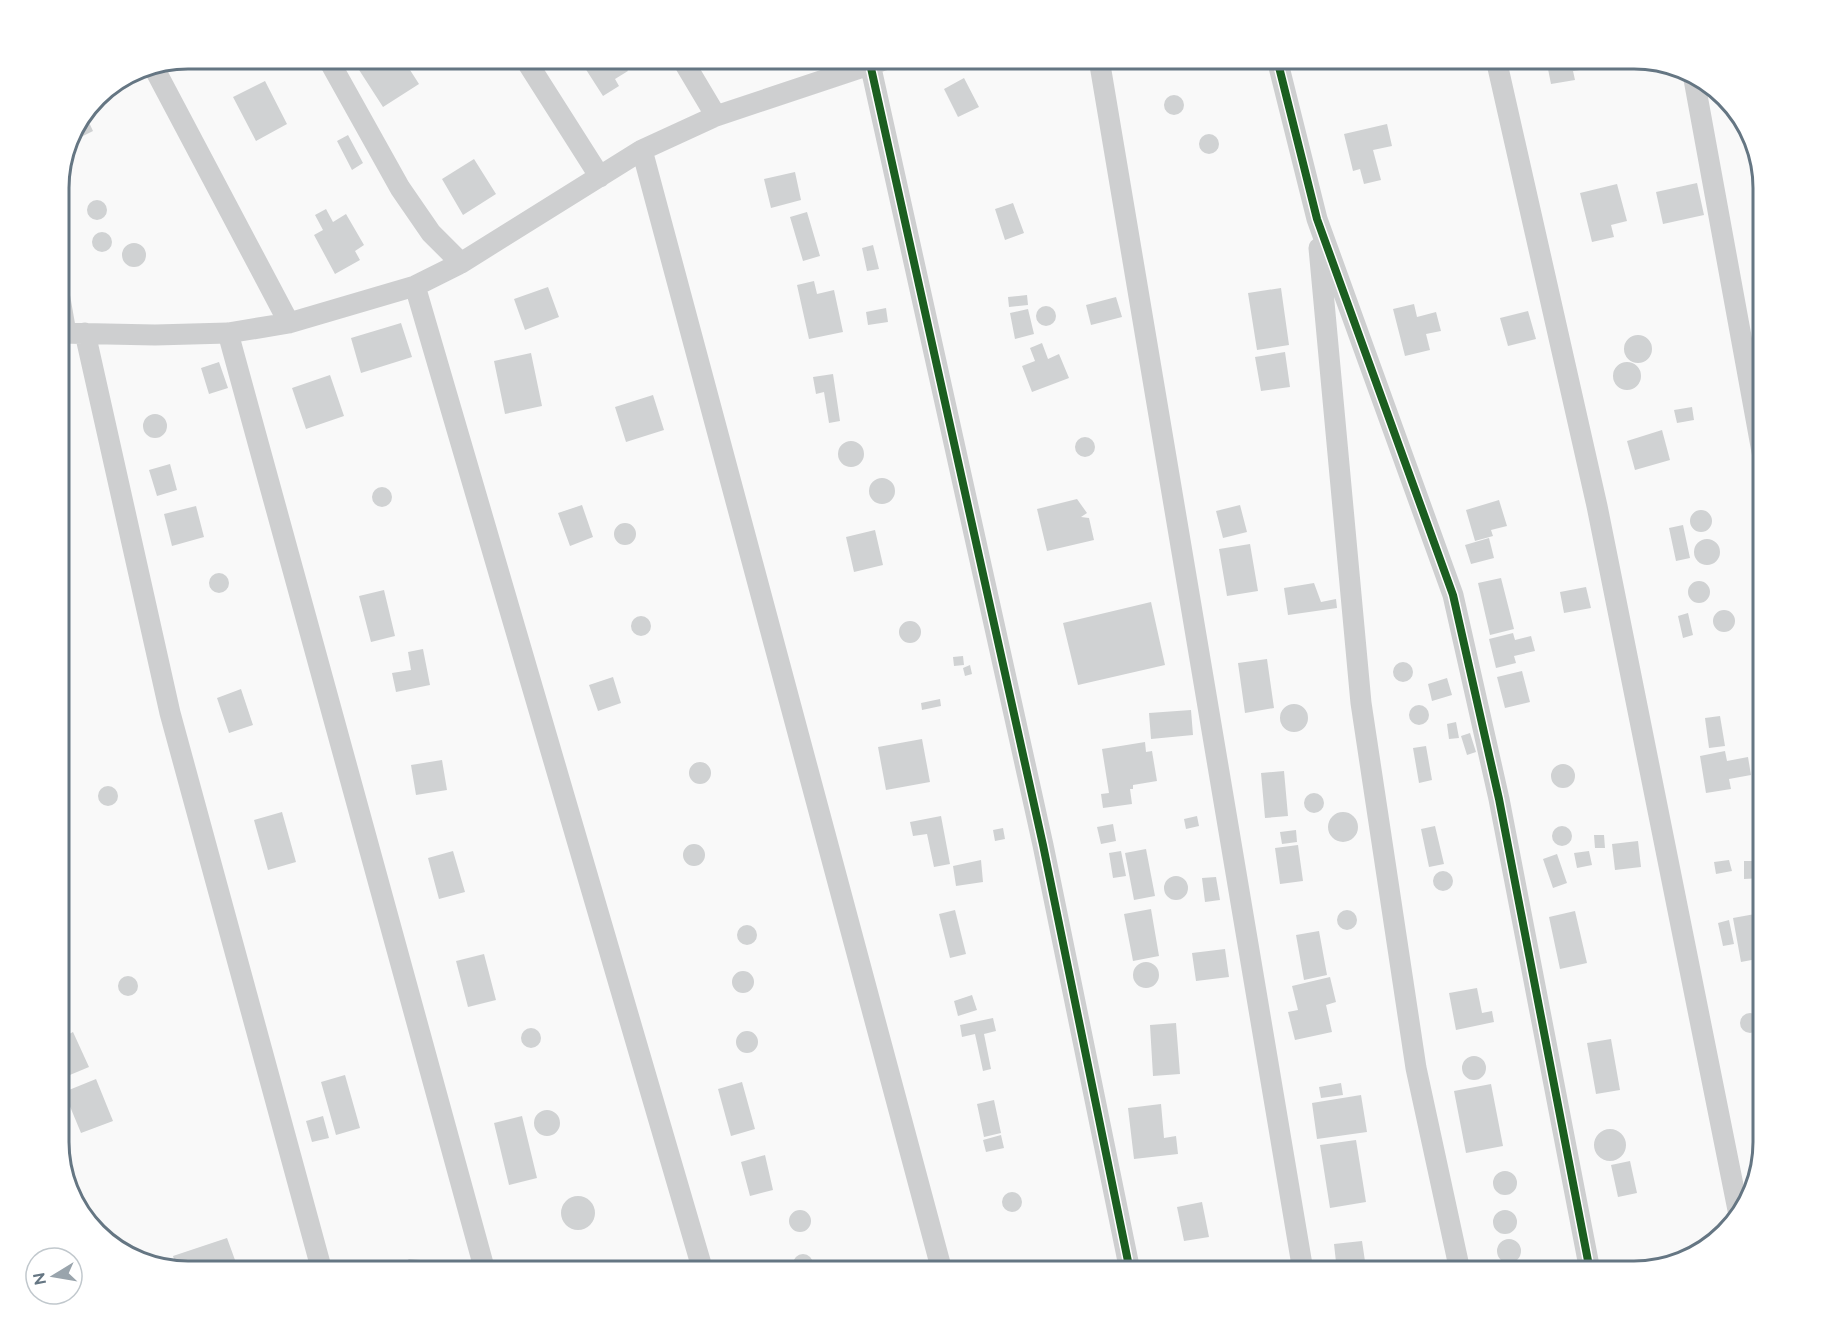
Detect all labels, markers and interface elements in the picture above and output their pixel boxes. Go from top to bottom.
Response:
north arrow [24,1246,84,1306]
text: N [29,1271,50,1287]

